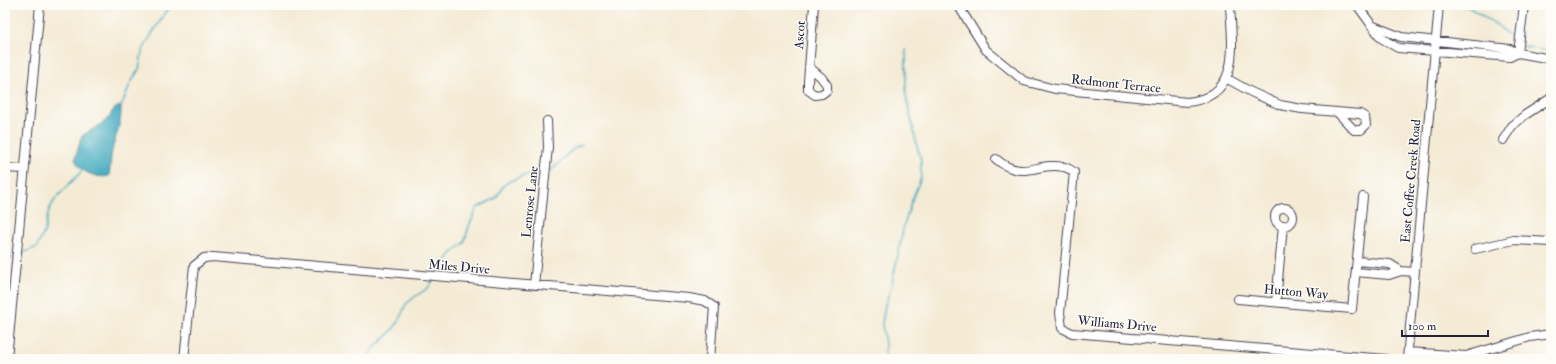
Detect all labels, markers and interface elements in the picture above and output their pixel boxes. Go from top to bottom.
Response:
street label: Ascot [791,20,809,51]
street label: Redmont Terrace [1070,71,1162,97]
street label: East Coffee Creek Road [1398,118,1424,244]
street label: Lenrose Lane [518,165,542,239]
street label: Miles Drive [428,256,491,278]
street label: Hutton Way [1263,281,1329,304]
street label: Williams Drive [1076,312,1158,335]
scale bar [1402,312,1488,338]
text: 100 m [1408,319,1437,334]

